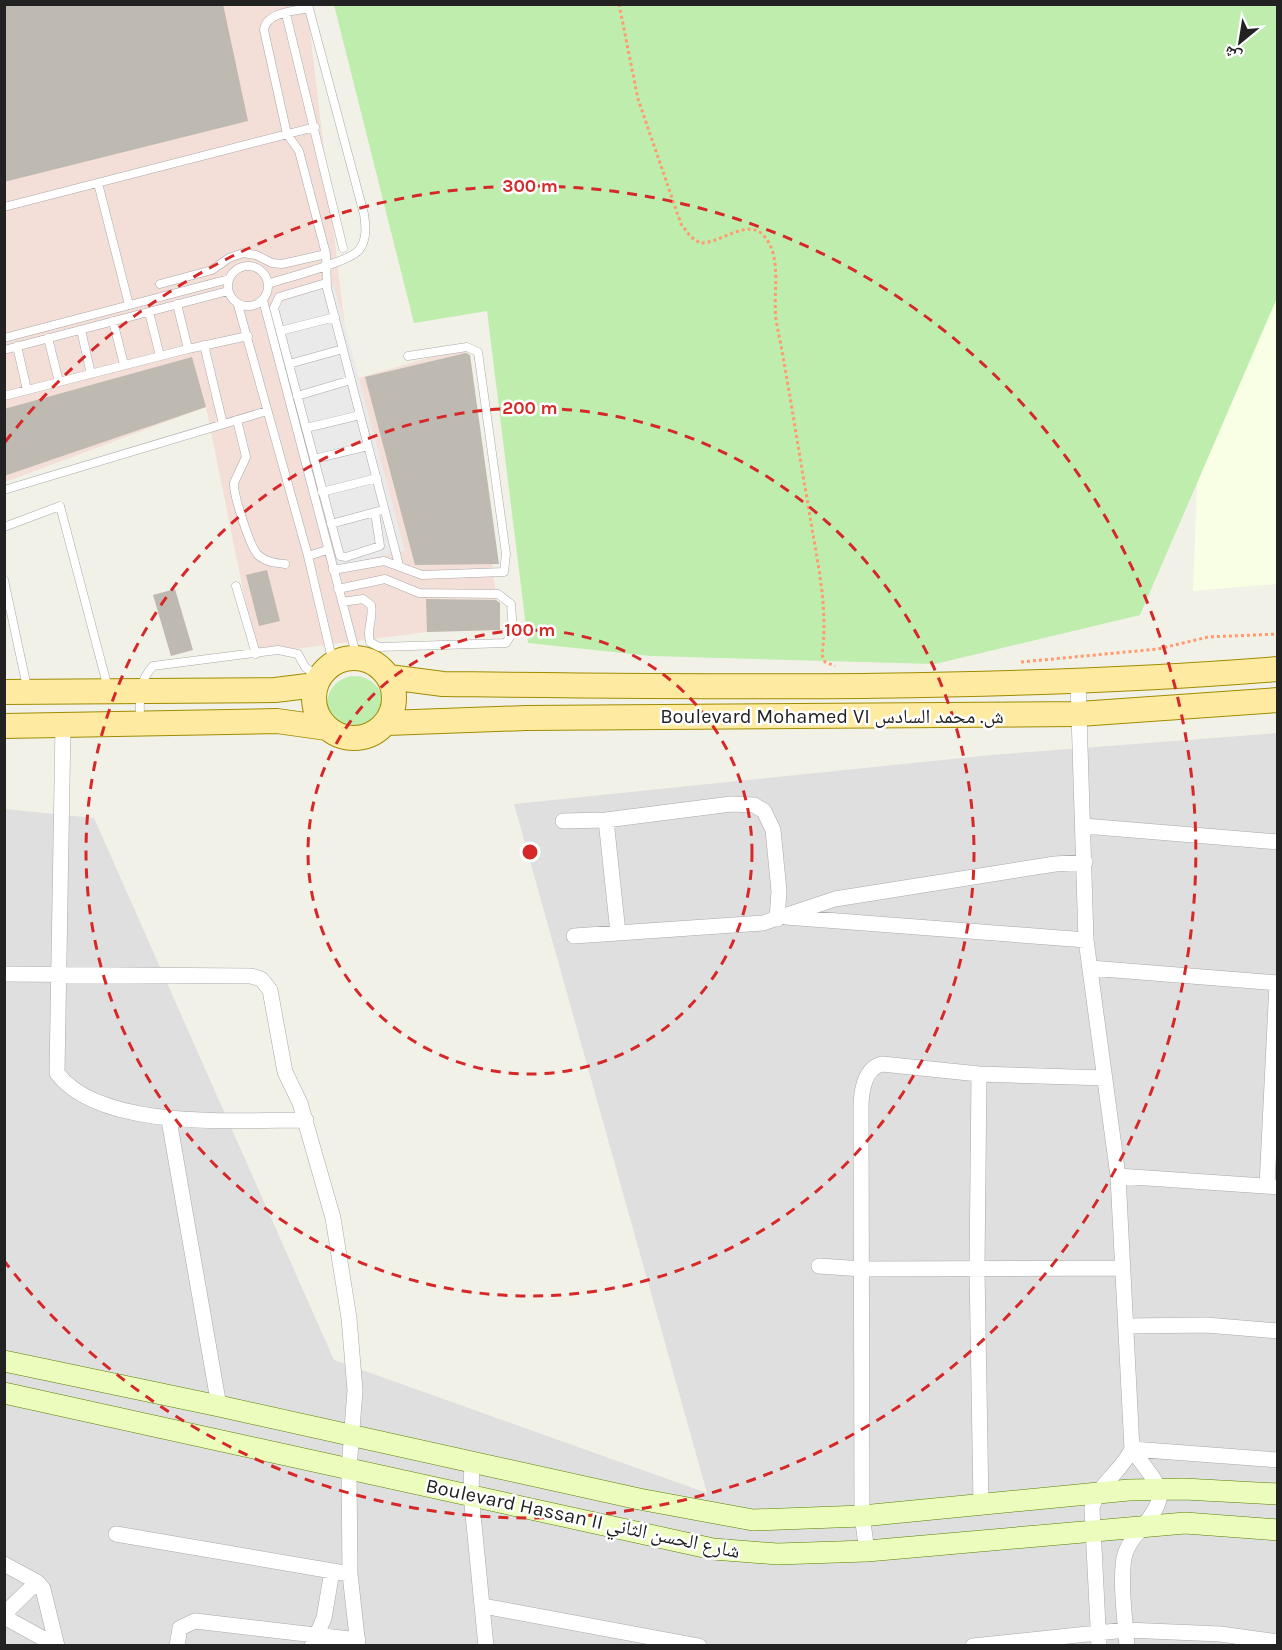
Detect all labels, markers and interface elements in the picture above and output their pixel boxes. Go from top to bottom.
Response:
north arrow [1210,12,1270,72]
text: ش [1221,42,1245,67]
text: 300 m [502,175,558,197]
text: 200 m [502,397,558,419]
text: 100 m [505,619,555,641]
street label: Boulevard Mohamed VI ش. محمد السادس [660,705,1004,728]
centre of rings [520,842,540,862]
street label: Boulevard Hassan II شارع الحسن الثاني [423,1474,742,1567]

